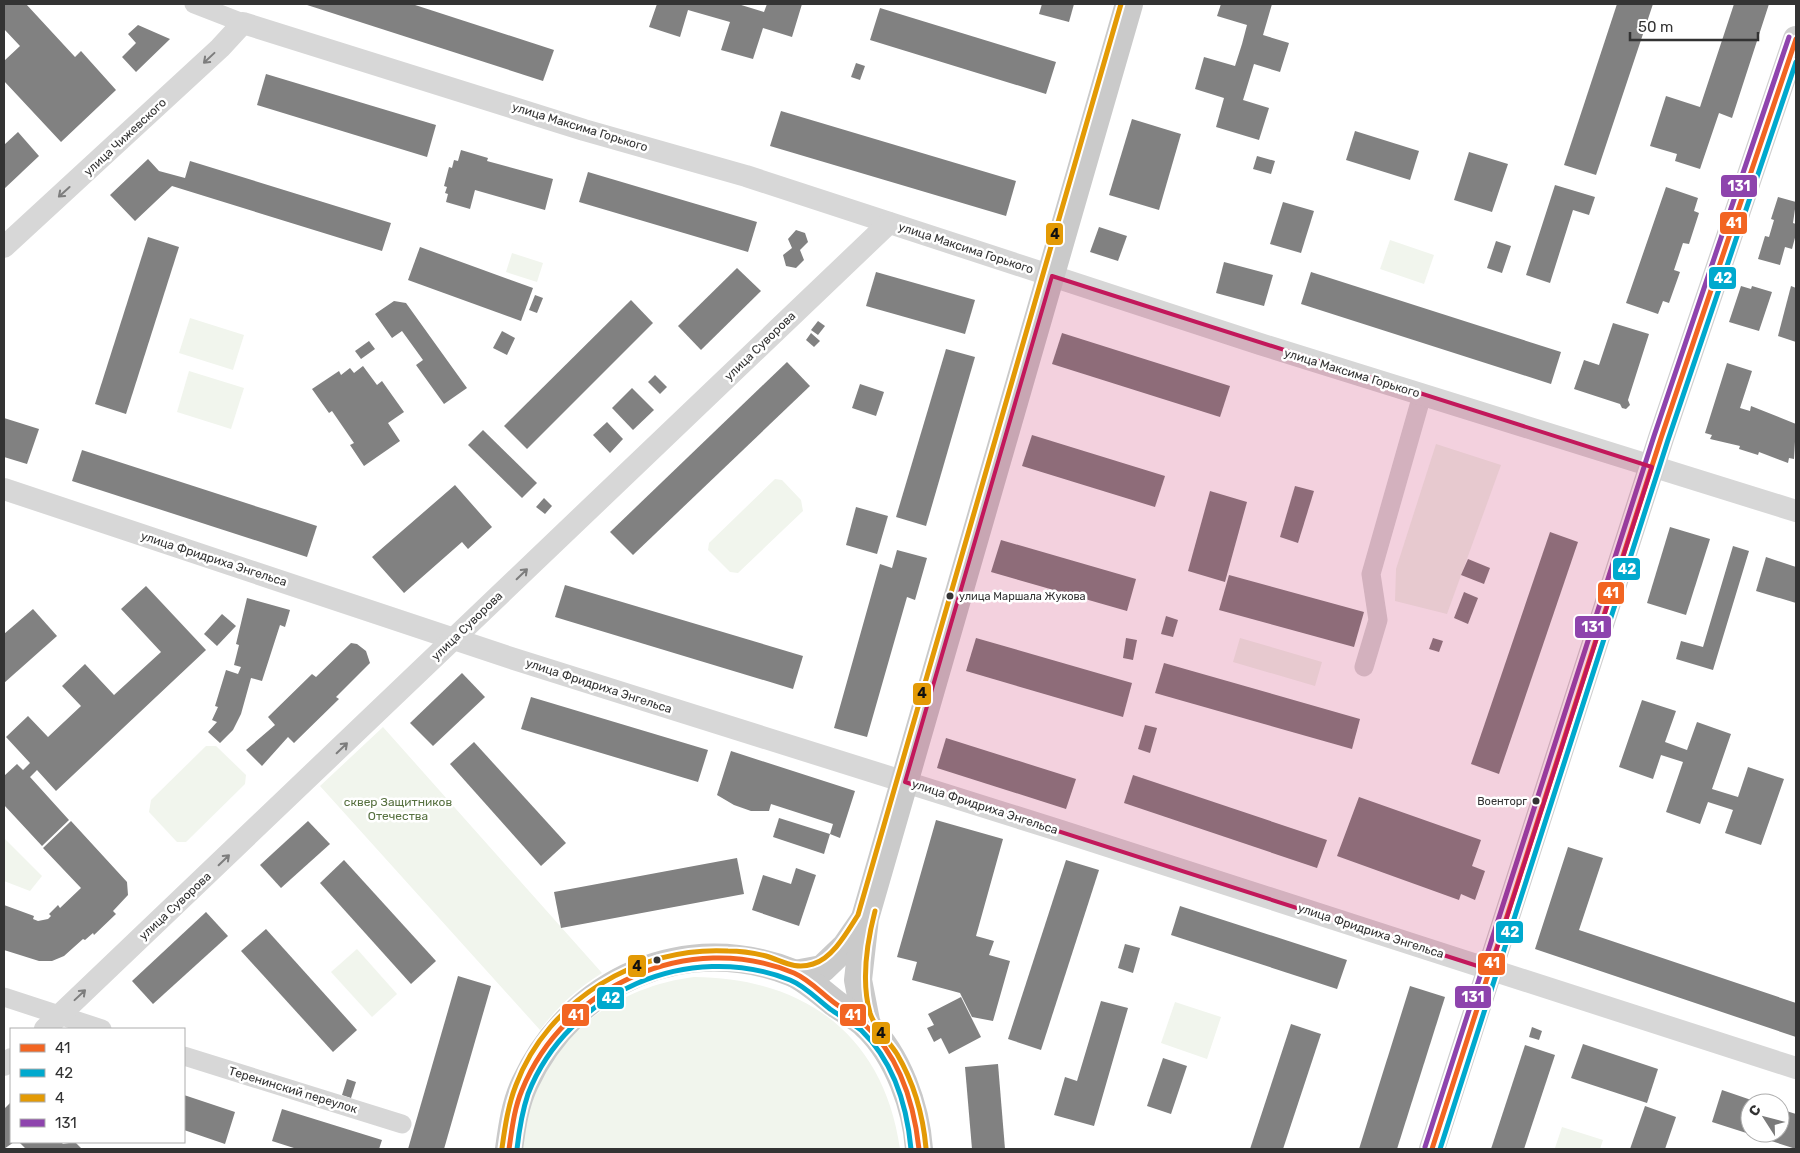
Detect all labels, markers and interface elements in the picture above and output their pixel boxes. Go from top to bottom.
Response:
scale bar [1630,10,1758,42]
text: 50 m [1638,18,1673,36]
one-way arrow [202,52,215,64]
street label: улица Чижевского [81,95,169,179]
street label: улица Максима Горького [510,100,650,154]
line badge: 131 [1720,174,1758,198]
text: 131 [1728,178,1751,195]
one-way arrow [58,187,71,198]
line badge: 41 [1719,211,1748,235]
text: 41 [1726,215,1742,232]
street label: улица Максима Горького [897,220,1035,277]
line badge: 4 [1045,222,1064,246]
text: 4 [1050,226,1060,243]
line badge: 42 [1708,266,1737,290]
text: 42 [1714,270,1732,287]
street label: улица Суворова [722,309,798,383]
street label: улица Максима Горького [1282,346,1422,400]
street label: улица Фридриха Энгельса [139,529,289,589]
line badge: 42 [1612,557,1641,581]
text: 42 [1618,561,1636,578]
one-way arrow [515,568,528,580]
line badge: 41 [1597,581,1625,605]
text: 41 [1603,585,1619,602]
street label: улица Суворова [429,589,505,663]
place label: улица Маршала Жукова [959,590,1086,603]
marker: улица Маршала Жукова [945,591,955,601]
line badge: 131 [1574,615,1612,639]
text: 131 [1582,619,1605,636]
street label: улица Фридриха Энгельса [524,656,674,716]
line badge: 4 [912,682,932,706]
text: 4 [917,685,927,702]
one-way arrow [335,742,348,754]
street label: улица Фридриха Энгельса [910,777,1060,837]
park label: сквер Защитников Отечества [344,795,452,823]
place label: Военторг [1477,795,1527,808]
marker: Военторг [1531,796,1541,806]
one-way arrow [218,854,231,866]
street label: улица Суворова [136,869,214,943]
street label: улица Фридриха Энгельса [1296,901,1446,961]
line badge: 42 [1495,920,1524,944]
text: 42 [1501,924,1519,941]
line badge: 41 [1477,952,1506,976]
line badge: 4 [627,954,647,978]
unlabelled marker [652,955,662,965]
text: 41 [1484,955,1500,972]
text: 4 [632,958,642,975]
line badge: 131 [1454,985,1492,1009]
line badge: 42 [596,986,625,1010]
one-way arrow [73,989,86,1001]
text: 131 [1462,989,1485,1006]
text: 42 [602,990,620,1007]
line badge: 41 [561,1003,590,1027]
line badge: 41 [839,1003,867,1027]
text: 41 [568,1007,584,1024]
text: 41 [845,1007,861,1024]
line badge: 4 [871,1021,891,1045]
text: 4 [876,1025,886,1042]
legend [10,1028,185,1143]
text: 41 [55,1039,70,1057]
text: 42 [55,1064,73,1082]
street label: Теренинский переулок [227,1064,360,1116]
text: 4 [55,1089,64,1107]
north arrow [1740,1093,1790,1143]
text: С [1745,1102,1765,1120]
text: 131 [55,1114,77,1132]

